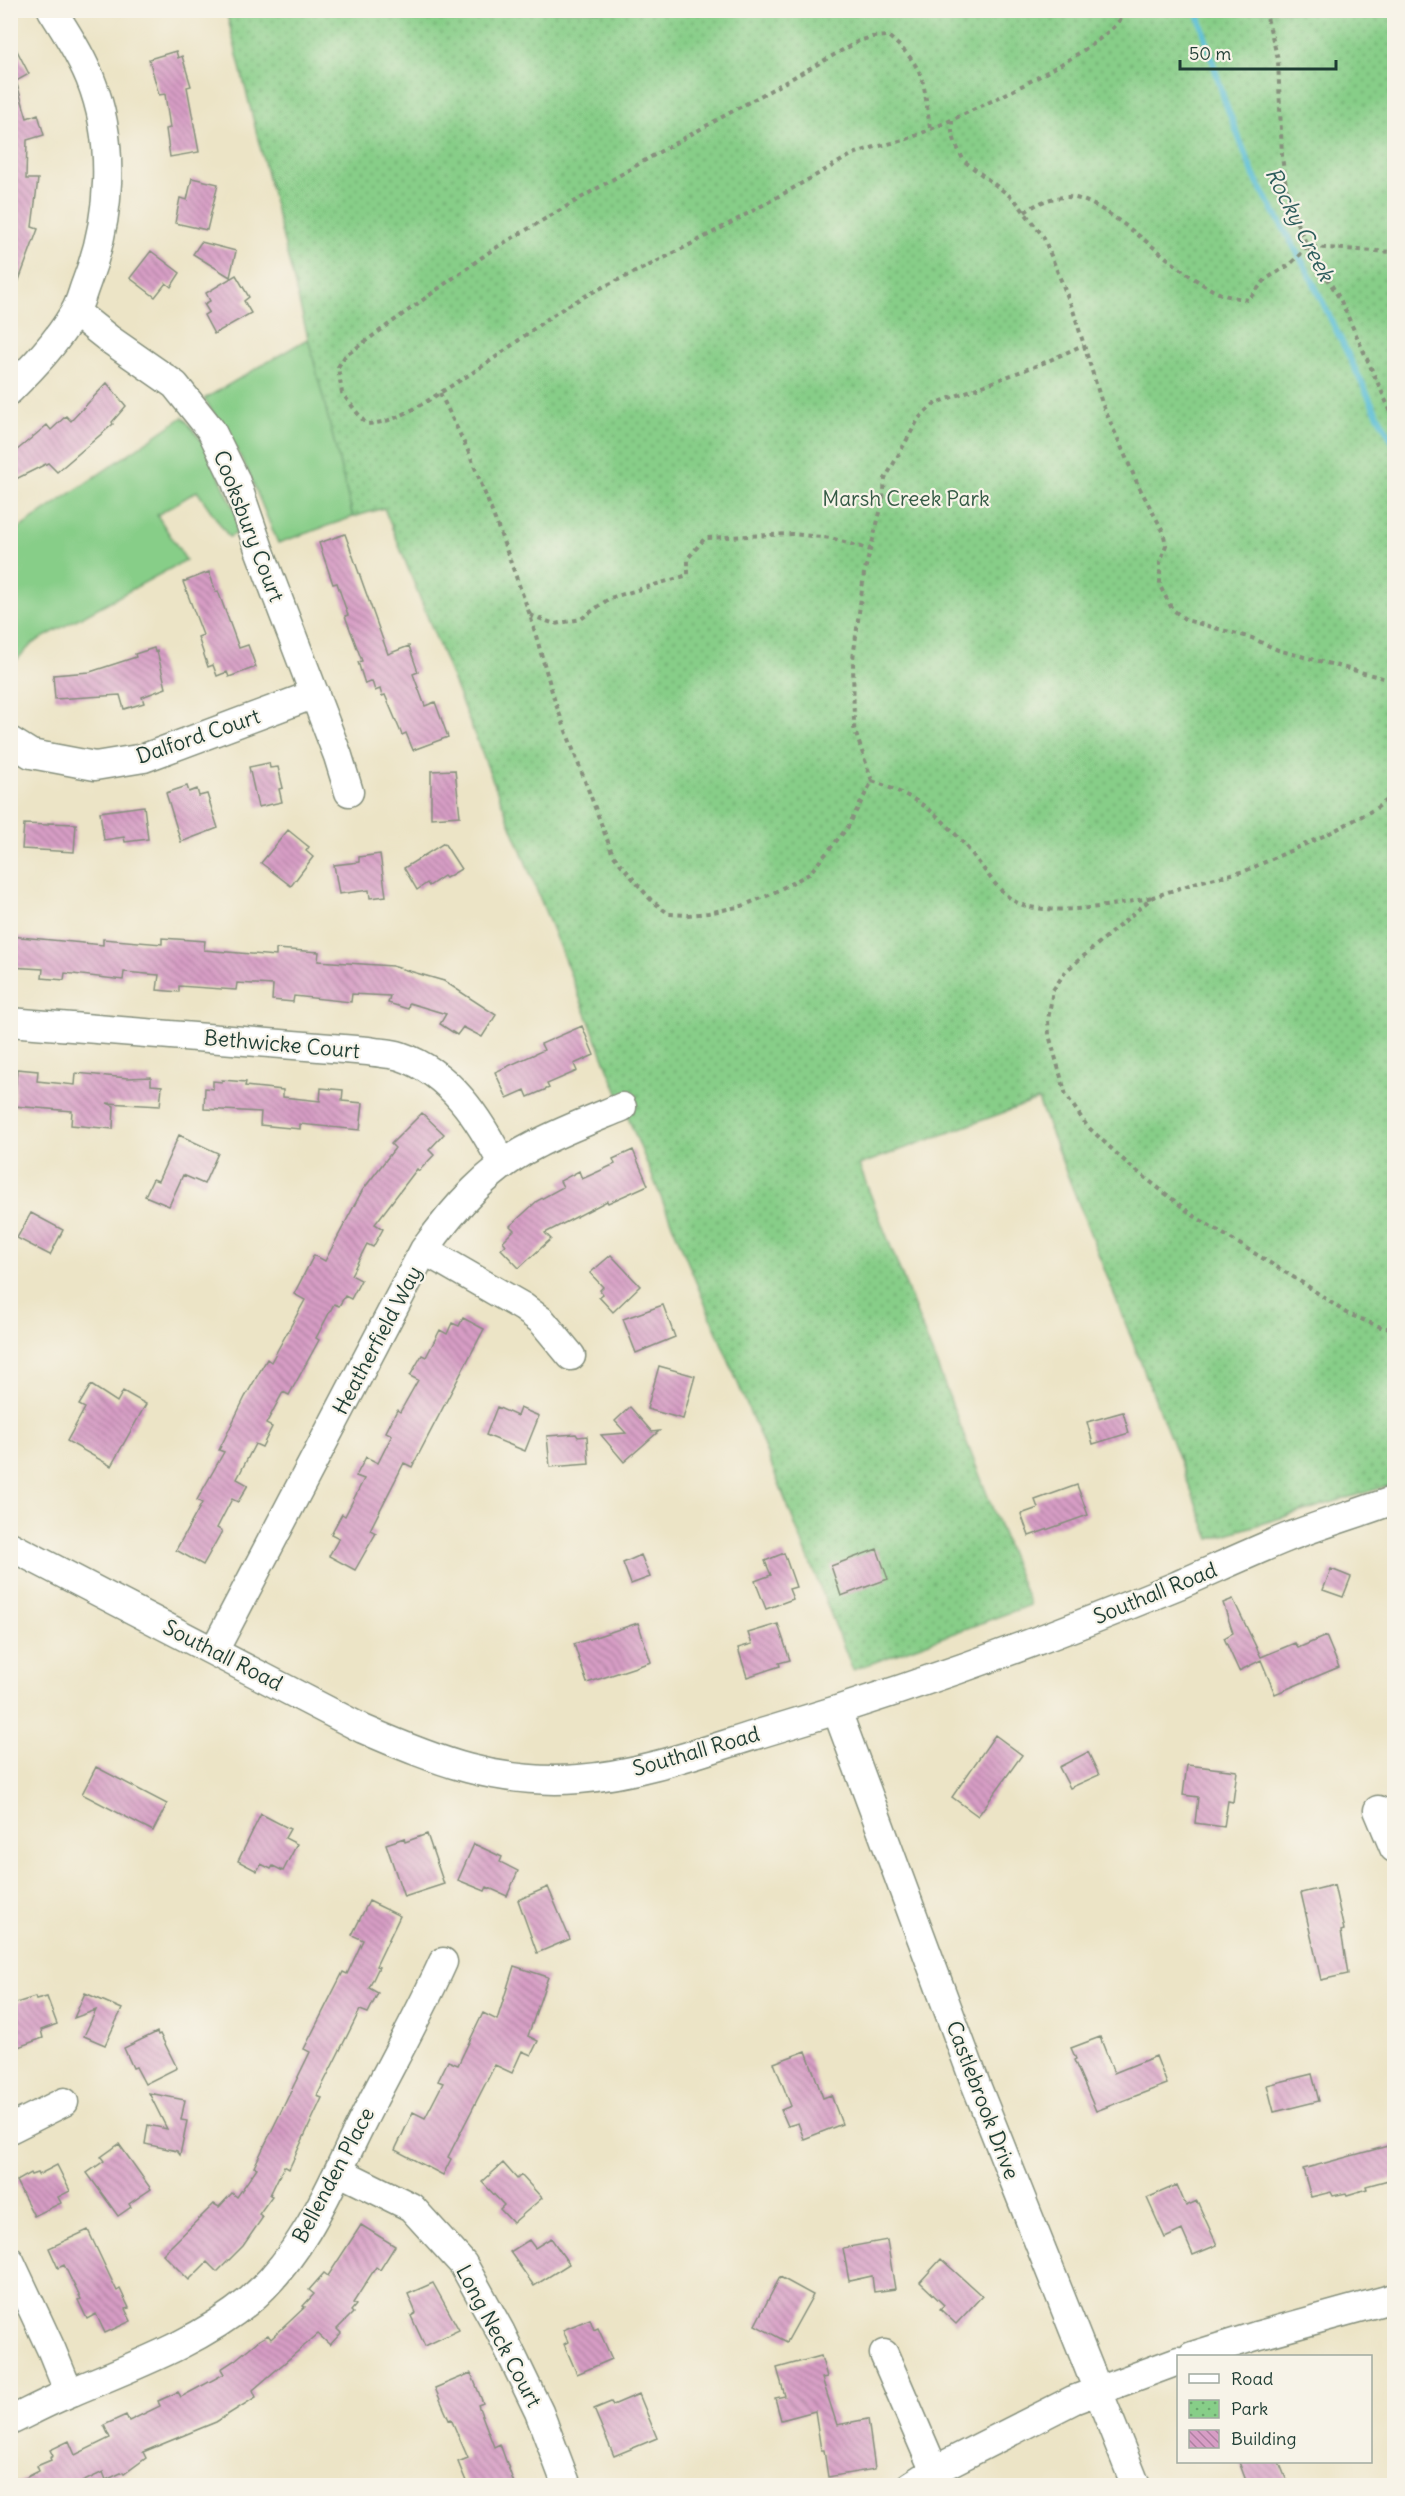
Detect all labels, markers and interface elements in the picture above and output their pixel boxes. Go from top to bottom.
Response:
scale bar [1180,33,1336,71]
text: 50 m [1189,42,1231,65]
water label: Rocky Creek [1259,162,1341,287]
street label: Cooksbury Court [208,446,290,606]
park label: Marsh Creek Park [822,485,990,512]
street label: Dalford Court [133,702,263,770]
street label: Bethwicke Court [203,1024,361,1064]
street label: Heatherfield Way [326,1261,428,1419]
street label: Southall Road [1089,1556,1221,1630]
street label: Southall Road [159,1613,287,1697]
street label: Southall Road [630,1720,762,1782]
street label: Castlebrook Drive [940,2017,1026,2183]
street label: Bellenden Place [286,2103,380,2247]
street label: Long Neck Court [450,2260,548,2412]
legend [1177,2355,1372,2463]
text: Road [1231,2367,1274,2390]
text: Park [1231,2397,1268,2420]
text: Building [1231,2427,1296,2450]

